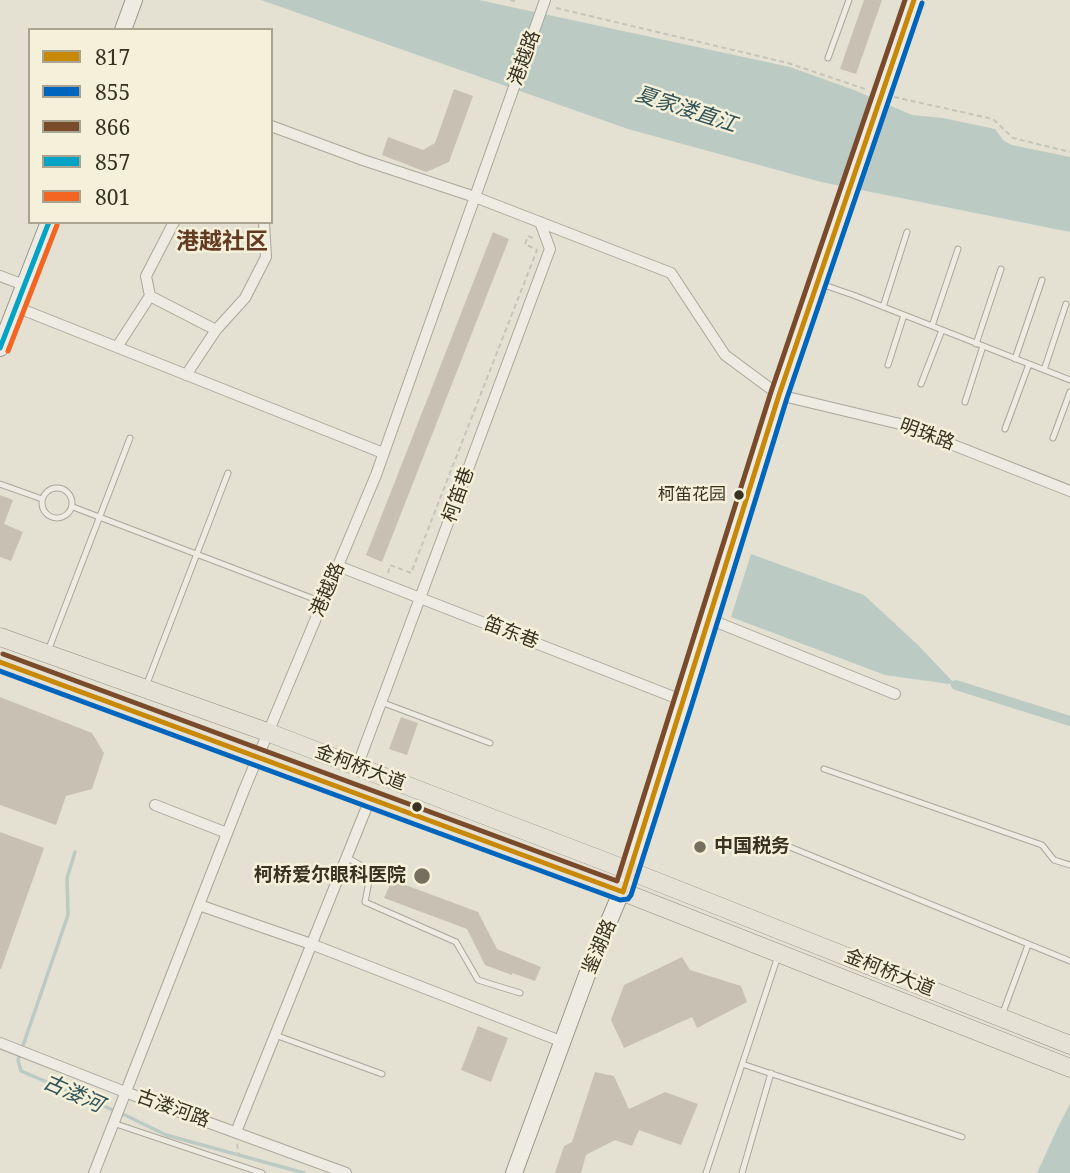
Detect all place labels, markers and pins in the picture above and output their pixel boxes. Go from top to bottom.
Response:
place label: 柯笛花园 [658,485,726,505]
marker: 柯笛花园 [732,488,746,502]
unlabelled marker [410,800,424,814]
place label: 中国税务 [714,836,790,858]
marker: 中国税务 [692,839,708,855]
place label: 柯桥爱尔眼科医院 [254,865,406,887]
marker: 柯桥爱尔眼科医院 [412,866,432,886]

